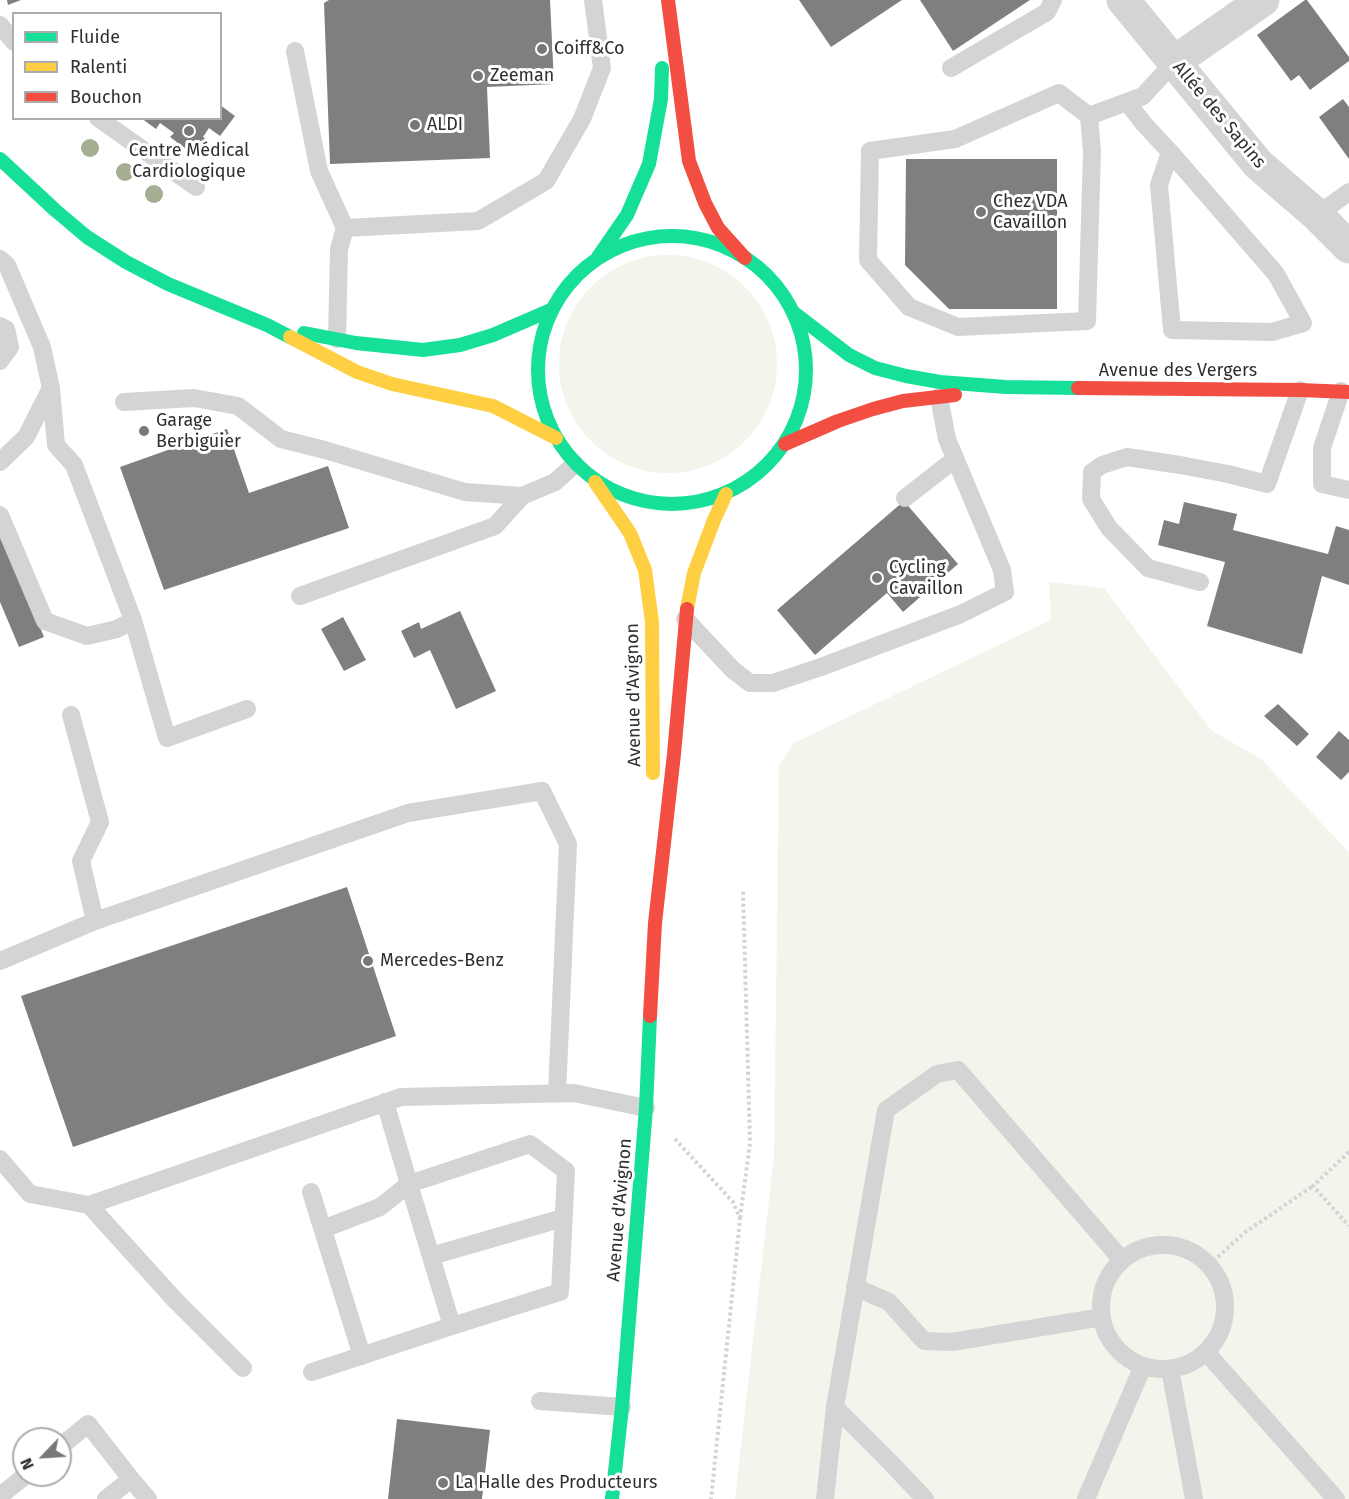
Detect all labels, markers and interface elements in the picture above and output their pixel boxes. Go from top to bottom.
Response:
legend [12,12,222,120]
text: Fluide [70,26,120,48]
place label: Coiff&Co [554,38,625,60]
marker: Coiff&Co [535,42,549,56]
text: Ralenti [70,56,127,78]
street label: Allée des Sapins [1168,57,1270,173]
place label: Zeeman [490,65,554,87]
marker: Zeeman [471,69,485,83]
text: Bouchon [70,86,142,108]
place label: ALDI [427,114,463,136]
marker: ALDI [408,118,422,132]
marker: Centre Médical Cardiologique [182,124,196,138]
place label: Centre Médical Cardiologique [129,140,249,182]
place label: Chez VDA Cavaillon [993,191,1068,234]
marker: Chez VDA Cavaillon [974,205,988,219]
street label: Avenue des Vergers [1099,360,1257,382]
place label: Garage Berbiguier [156,410,241,452]
marker: Garage Berbiguier [137,424,151,438]
place label: Cycling Cavaillon [889,557,963,600]
marker: Cycling Cavaillon [870,571,884,585]
street label: Avenue d'Avignon [622,623,646,767]
place label: Mercedes-Benz [380,950,503,972]
marker: Mercedes-Benz [361,954,375,968]
street label: Avenue d'Avignon [603,1137,637,1283]
north arrow [12,1427,72,1487]
text: N [16,1455,38,1473]
place label: La Halle des Producteurs [455,1472,657,1494]
marker: La Halle des Producteurs [436,1476,450,1490]

